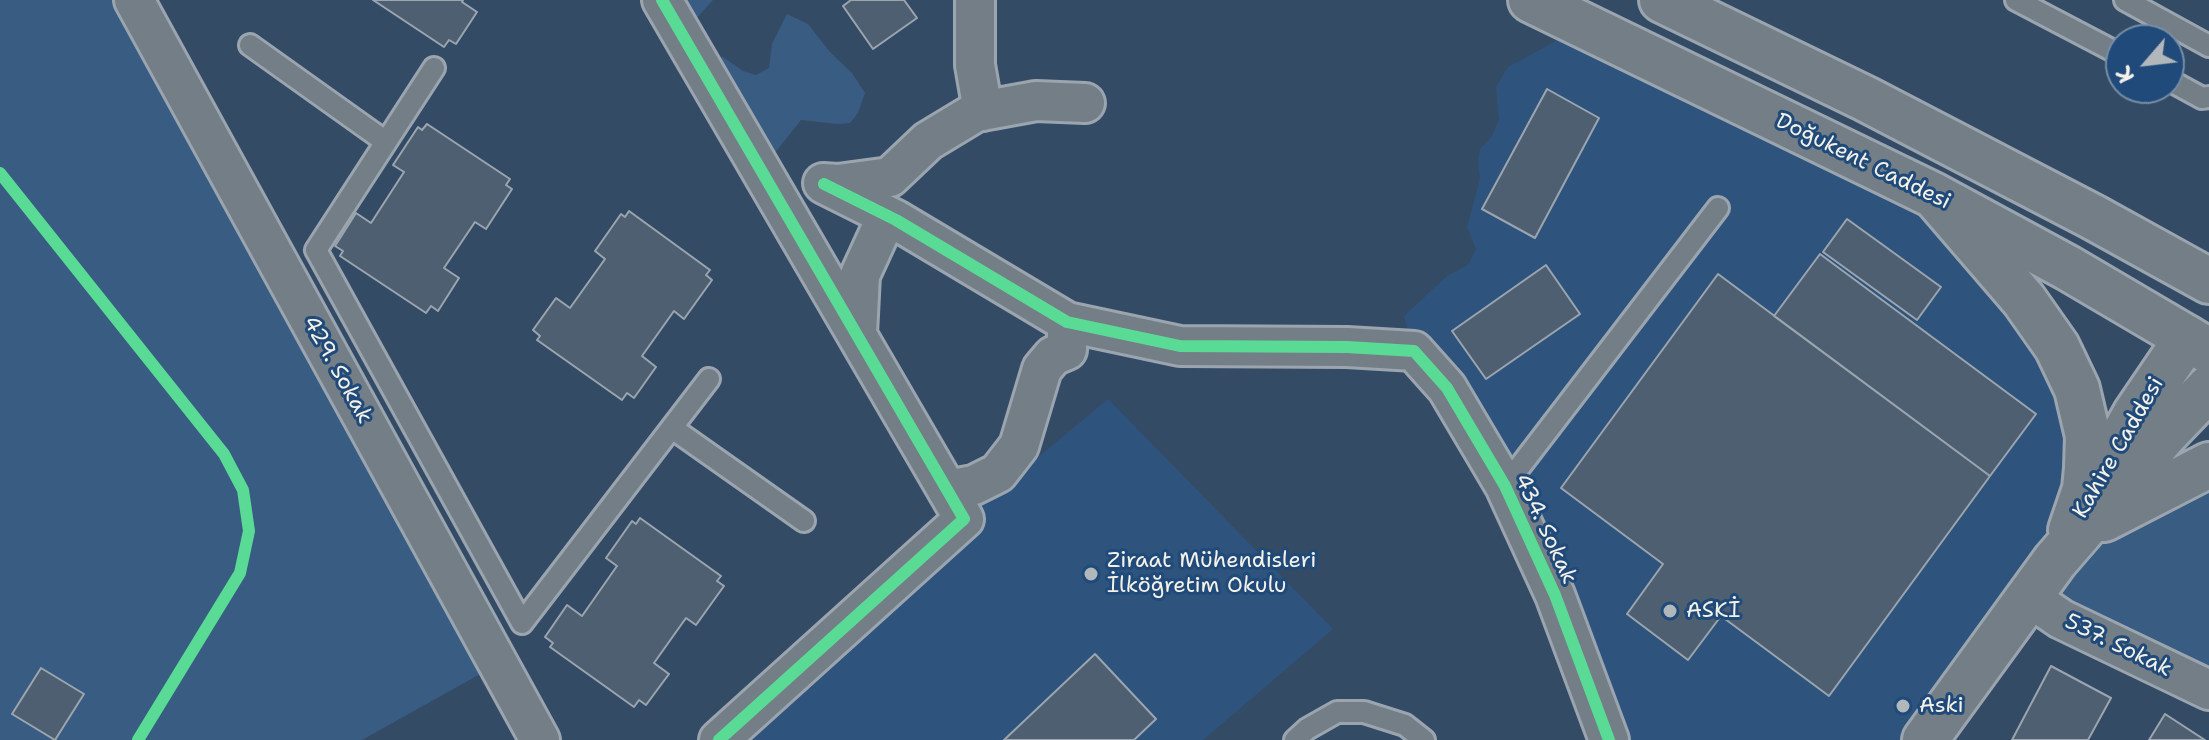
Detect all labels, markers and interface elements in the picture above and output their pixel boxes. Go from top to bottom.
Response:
north arrow [2105,24,2185,104]
text: K [2109,61,2141,88]
street label: Doğukent Caddesi [1771,108,1955,216]
street label: 429. Sokak [297,312,377,428]
street label: Kahire Caddesi [2068,373,2170,523]
street label: 434. Sokak [1508,470,1582,588]
place label: Ziraat Mühendisleri İlköğretim Okulu [1107,548,1316,600]
marker: Ziraat Mühendisleri İlköğretim Okulu [1082,565,1100,583]
place label: ASKİ [1686,598,1740,624]
marker: ASKİ [1661,602,1679,620]
street label: 537. Sokak [2060,609,2176,683]
place label: Aski [1919,693,1964,719]
marker: Aski [1894,697,1912,715]

